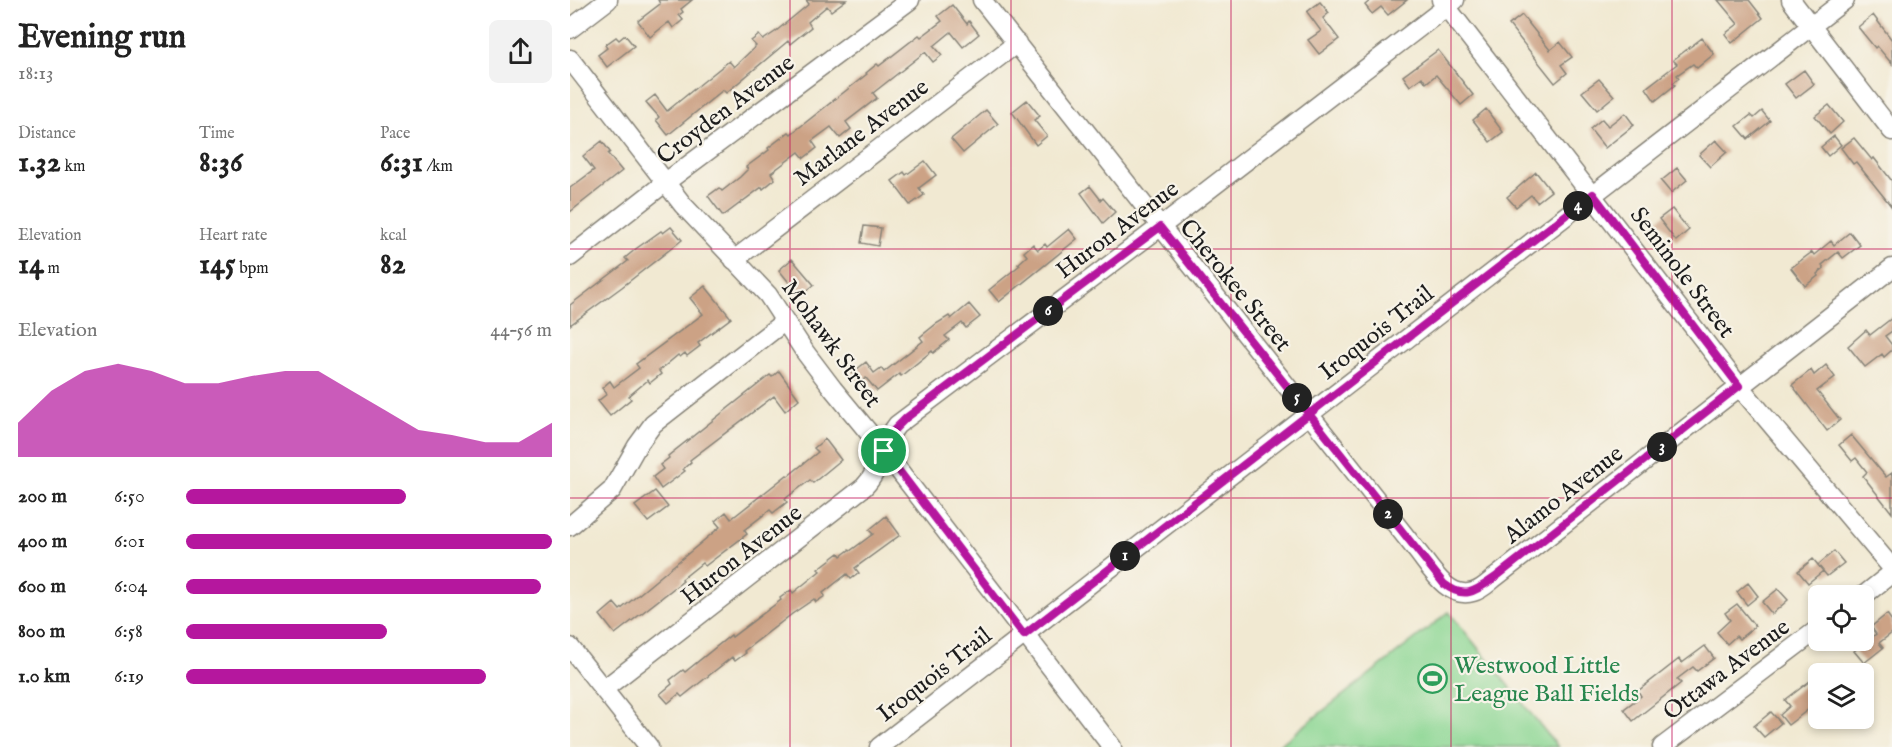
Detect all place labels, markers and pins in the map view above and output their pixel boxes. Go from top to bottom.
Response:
pin: 4 [1563,191,1593,221]
pin: 6 [1033,296,1063,326]
pin: 5 [1282,383,1312,413]
pin [858,425,909,476]
pin: 3 [1647,432,1677,462]
pin: 2 [1373,499,1403,529]
pin: 1 [1110,541,1140,571]
place label: Westwood Little League Ball Fields [1454,651,1639,710]
sports icon: Westwood Little League Ball Fields [1417,663,1449,695]

